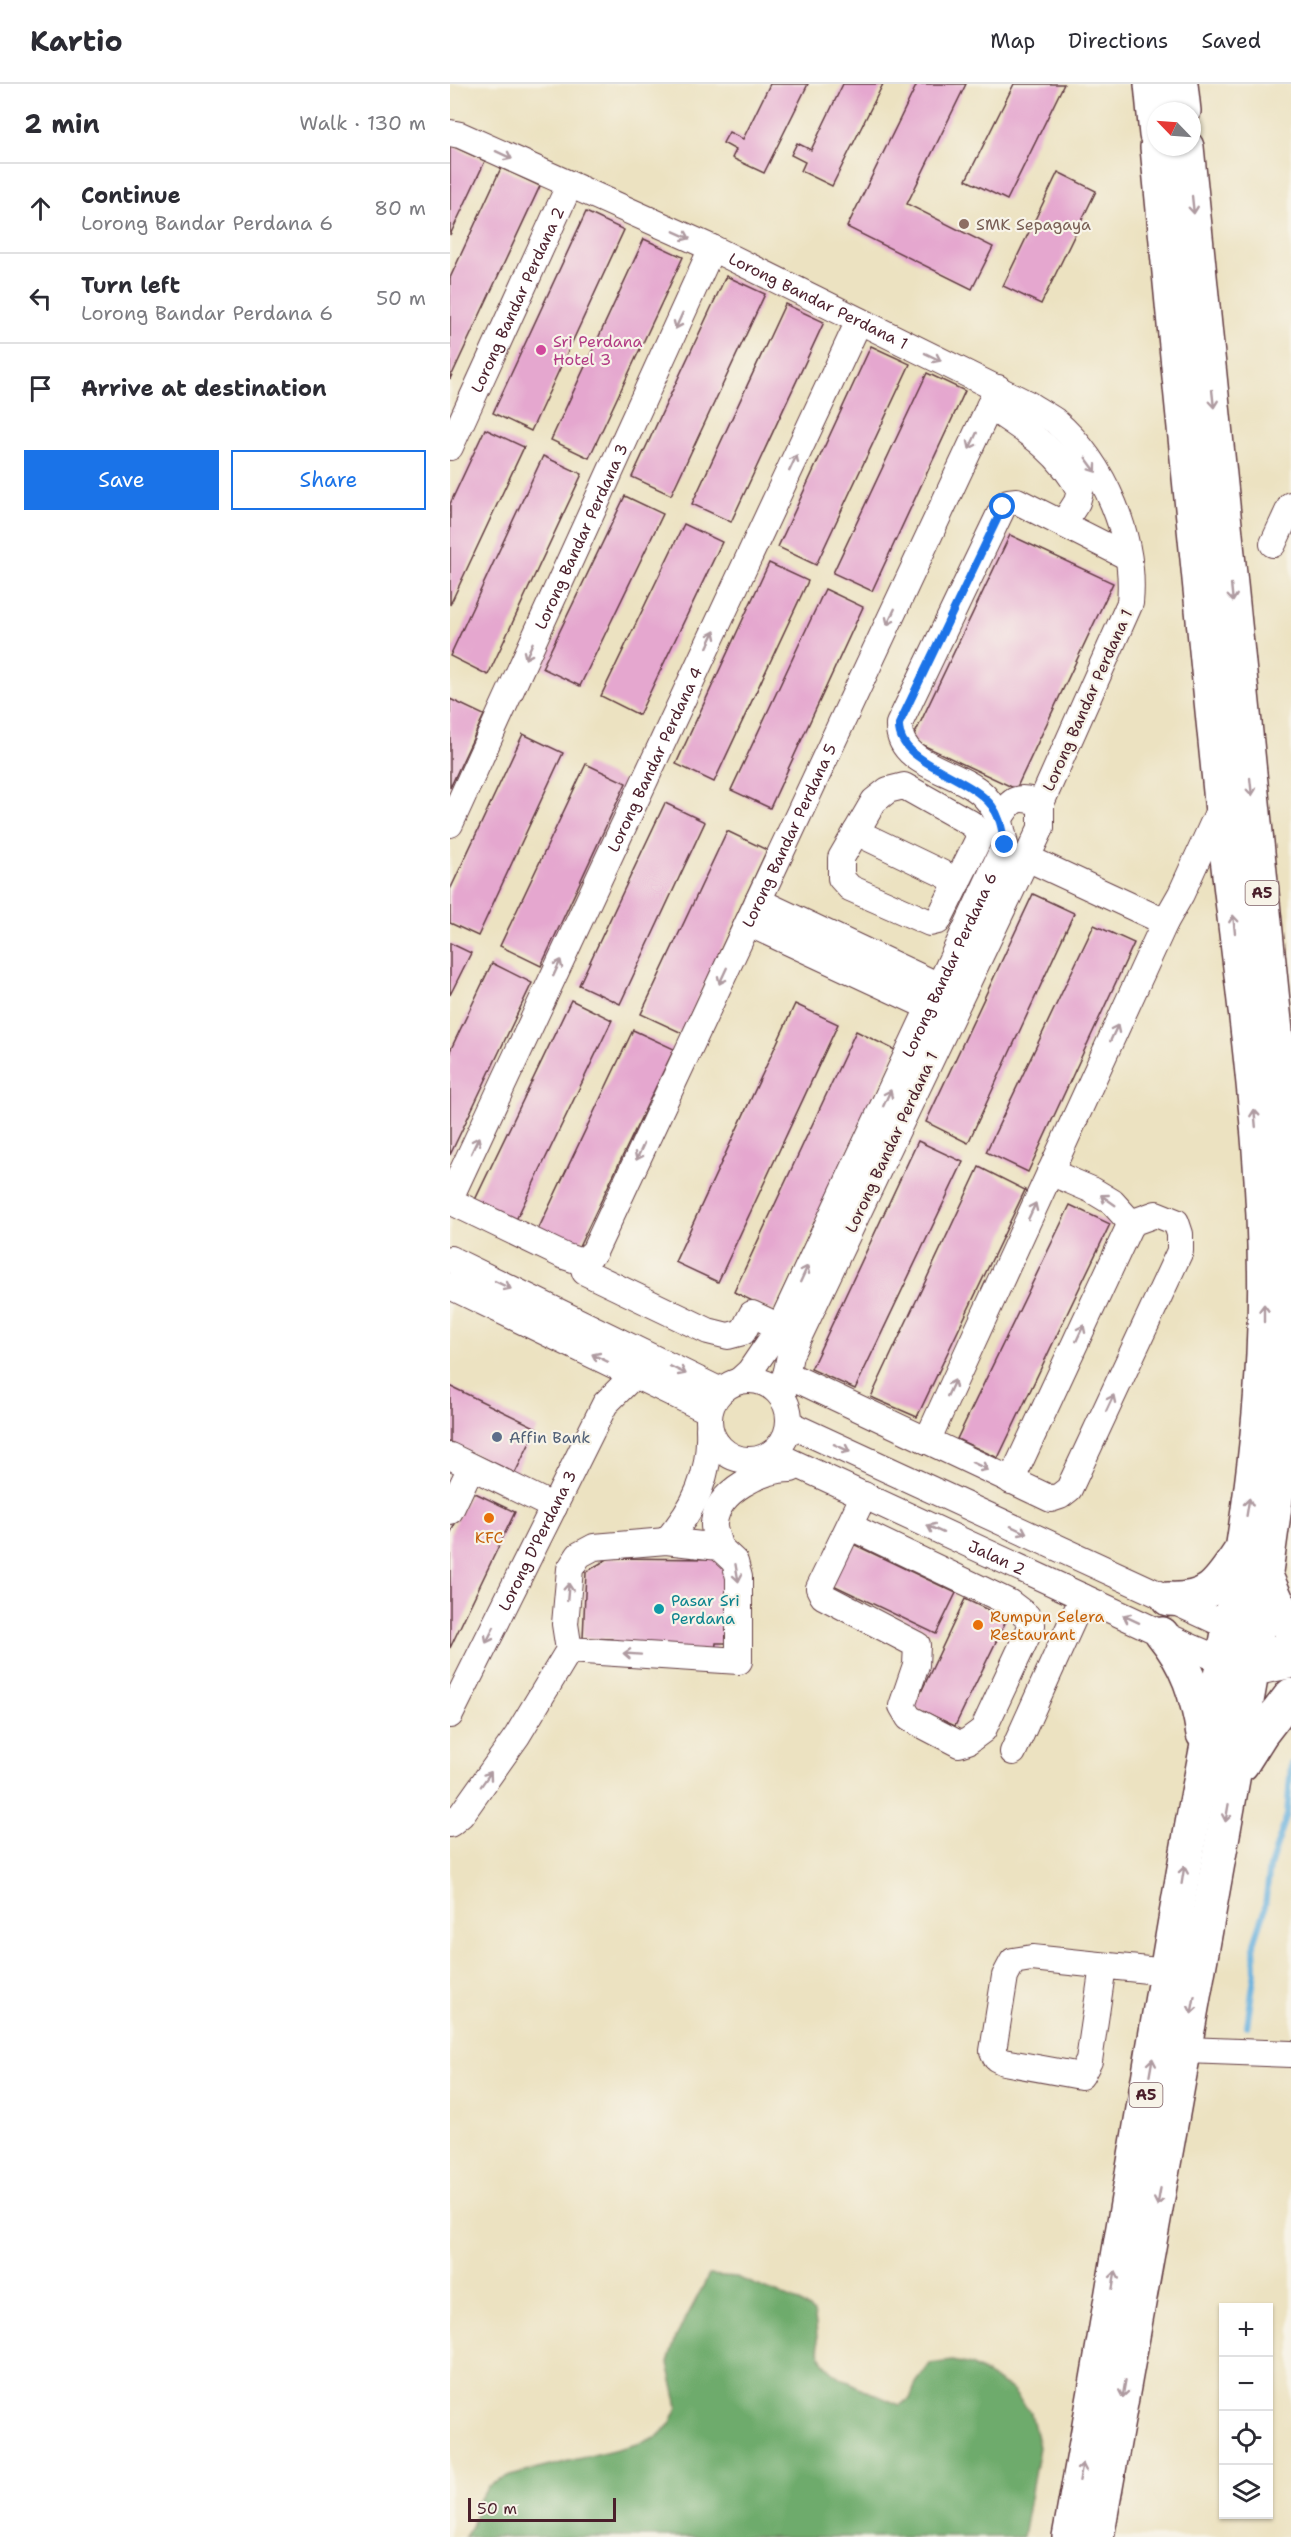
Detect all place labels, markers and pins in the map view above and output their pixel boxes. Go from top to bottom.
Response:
place label: SMK Sepagaya [976,214,1091,235]
marker: SMK Sepagaya [957,217,971,231]
place label: Sri Perdana Hotel 3 [553,331,642,370]
marker: Sri Perdana Hotel 3 [534,343,548,357]
place label: Affin Bank [509,1427,591,1448]
marker: Affin Bank [490,1430,504,1444]
marker: KFC [482,1511,496,1525]
place label: KFC [475,1527,503,1548]
place label: Pasar Sri Perdana [671,1590,740,1629]
marker: Pasar Sri Perdana [652,1602,666,1616]
place label: Rumpun Selera Restaurant [990,1606,1105,1645]
marker: Rumpun Selera Restaurant [971,1618,985,1632]

